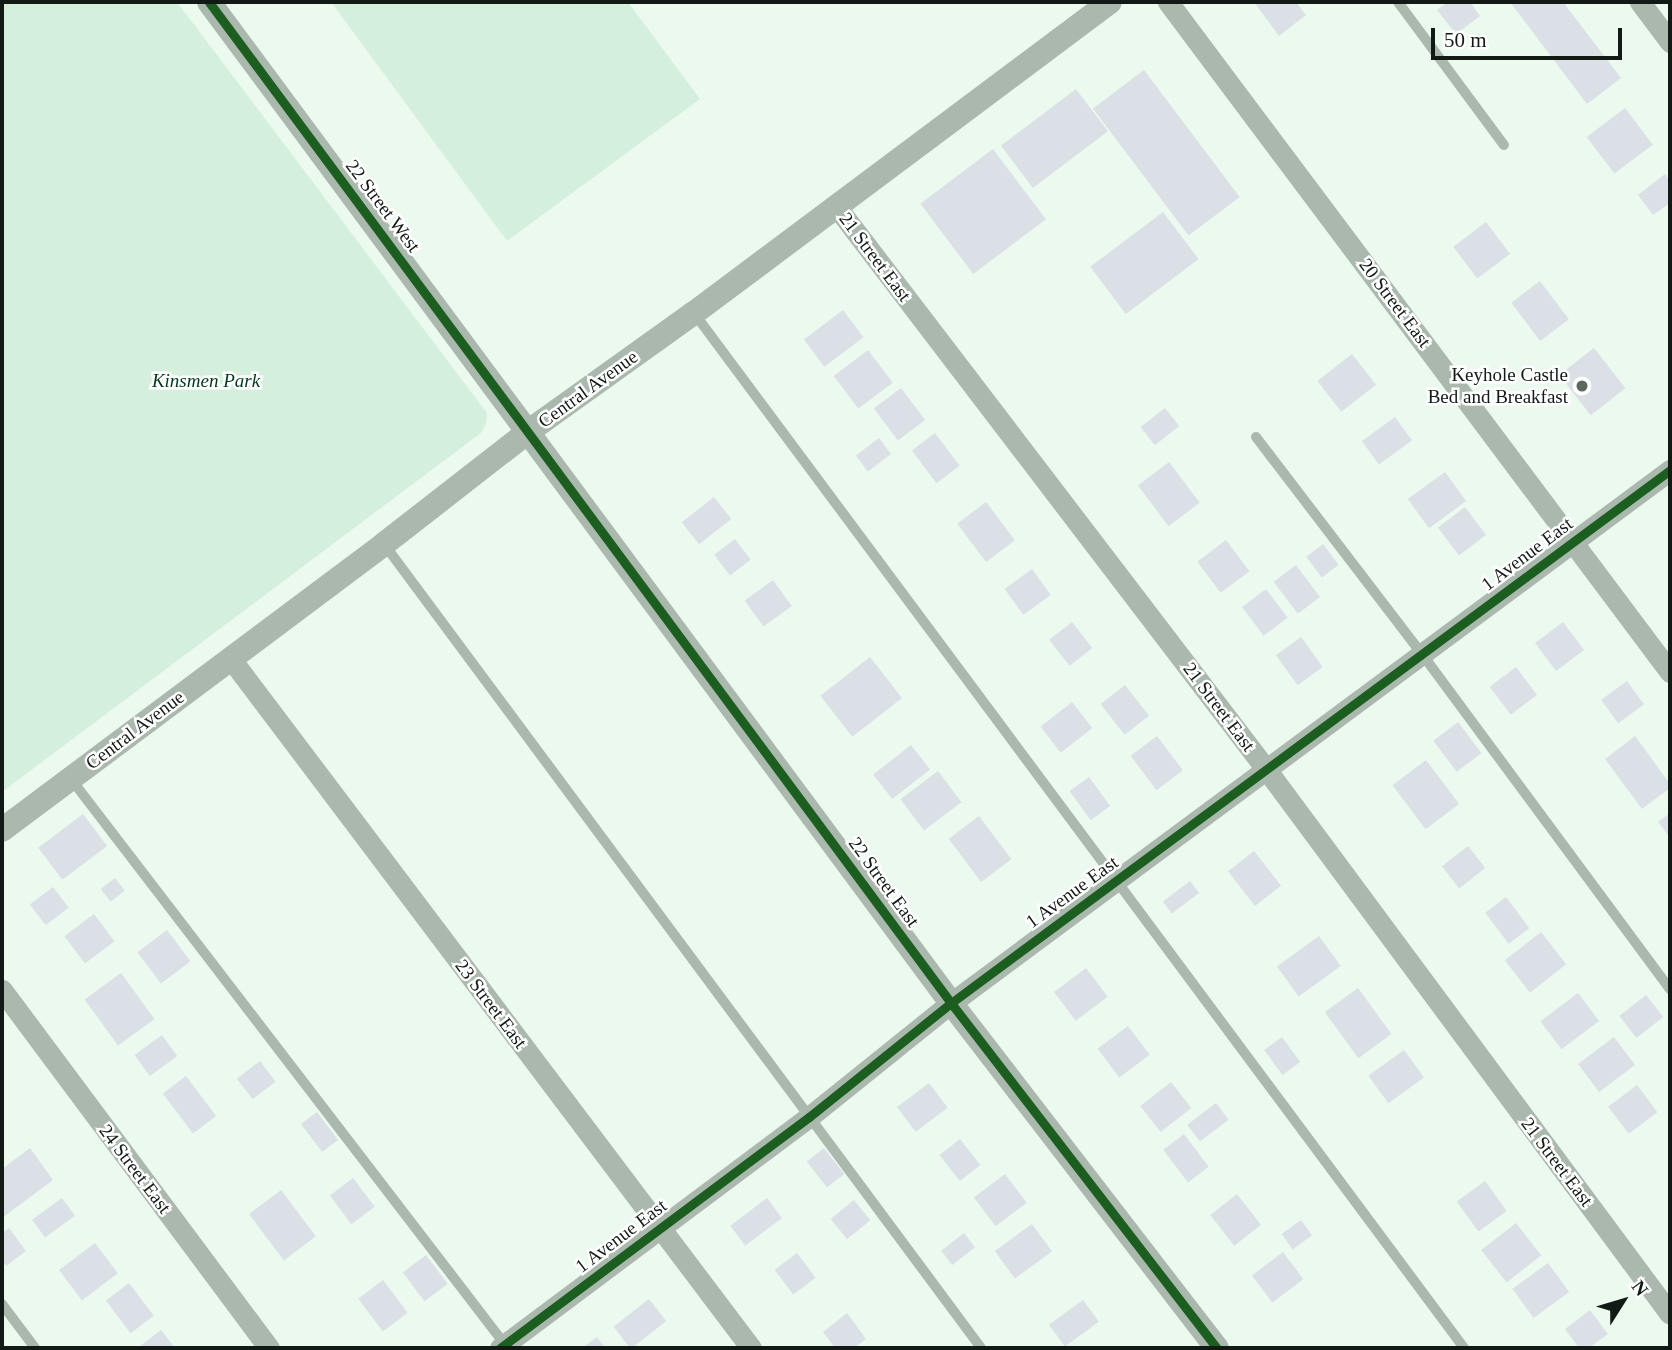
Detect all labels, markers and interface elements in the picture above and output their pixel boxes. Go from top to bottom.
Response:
scale bar [1434,14,1625,58]
text: 50 m [1444,28,1487,52]
street label: 22 Street West [341,155,425,257]
street label: 21 Street East [834,208,916,306]
street label: 20 Street East [1354,254,1436,352]
street label: Central Avenue [533,345,643,433]
place label: Keyhole Castle Bed and Breakfast [1428,364,1568,408]
park label: Kinsmen Park [152,370,260,392]
marker: Keyhole Castle Bed and Breakfast [1574,378,1590,394]
street label: 1 Avenue East [1476,512,1578,596]
street label: 21 Street East [1178,658,1260,756]
street label: Central Avenue [81,685,189,775]
street label: 22 Street East [844,833,924,931]
street label: 1 Avenue East [1021,851,1123,933]
street label: 23 Street East [450,955,532,1053]
street label: 21 Street East [1516,1113,1598,1211]
street label: 24 Street East [94,1120,176,1218]
street label: 1 Avenue East [570,1194,672,1278]
north arrow [1588,1266,1658,1336]
text: N [1628,1276,1653,1300]

